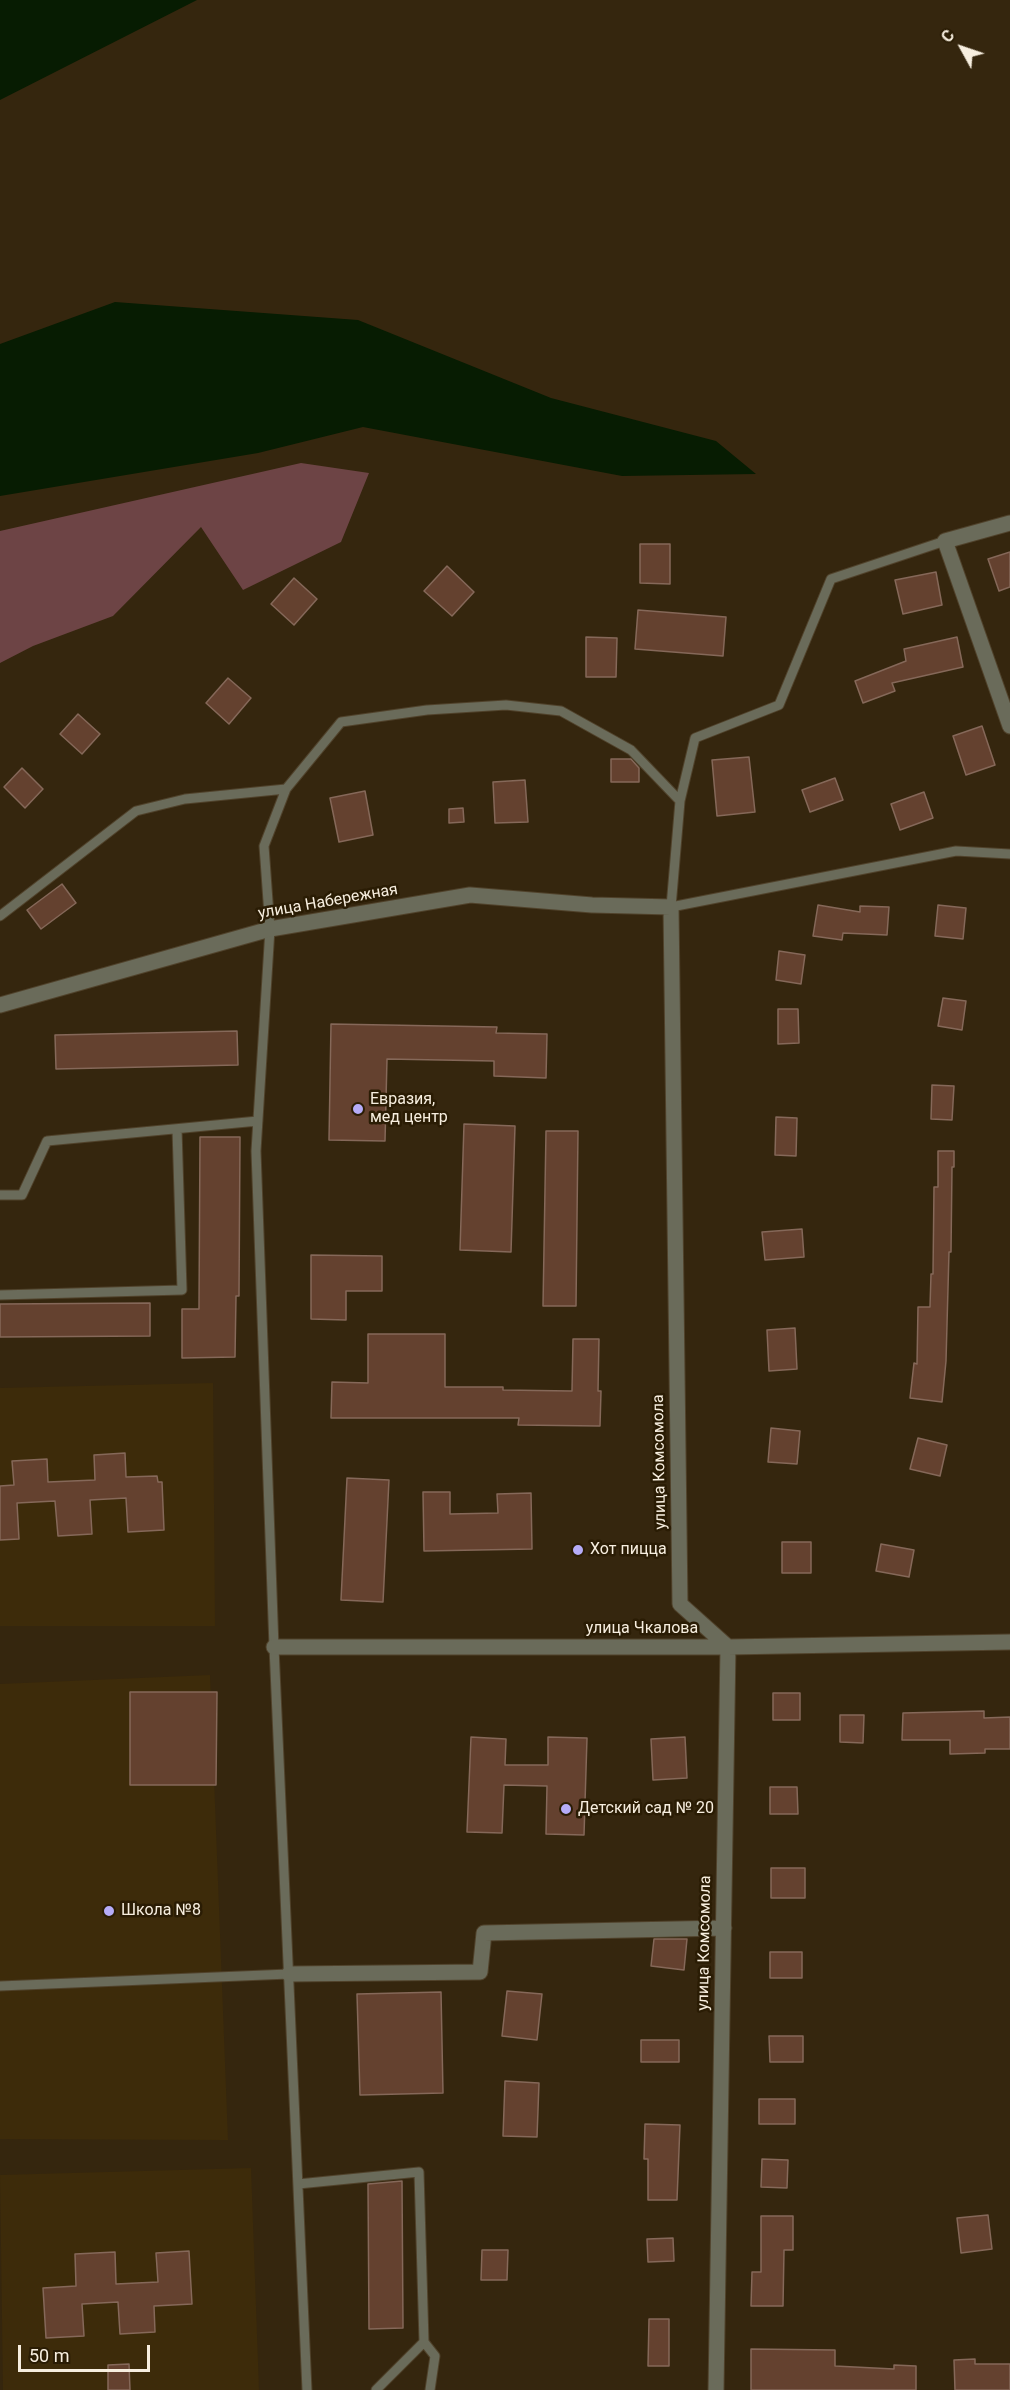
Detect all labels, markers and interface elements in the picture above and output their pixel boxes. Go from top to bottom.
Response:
north arrow [932,18,992,78]
text: С [937,26,958,46]
street label: улица Набережная [257,880,399,924]
place label: Евразия, мед центр [370,1090,448,1128]
marker: Евразия, мед центр [351,1102,365,1116]
street label: улица Комсомола [649,1394,671,1530]
place label: Хот пицца [590,1540,667,1560]
marker: Хот пицца [571,1543,585,1557]
street label: улица Чкалова [586,1619,698,1639]
place label: Детский сад № 20 [578,1799,714,1819]
marker: Детский сад № 20 [559,1802,573,1816]
street label: улица Комсомола [694,1875,716,2011]
place label: Школа №8 [121,1901,201,1921]
marker: Школа №8 [102,1904,116,1918]
scale bar [21,2333,153,2371]
text: 50 m [29,2345,69,2366]

